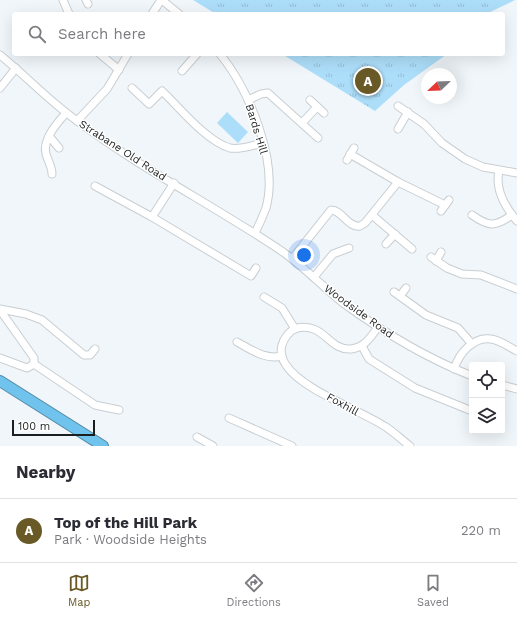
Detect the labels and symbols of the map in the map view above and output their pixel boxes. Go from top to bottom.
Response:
pin: A [355,66,381,96]
north arrow [421,68,457,104]
street label: Bards Hill [243,102,271,156]
street label: Strabane Old Road [77,117,169,183]
your location [294,245,314,265]
street label: Woodside Road [321,282,396,341]
street label: Foxhill [324,390,362,419]
scale bar [12,418,95,437]

